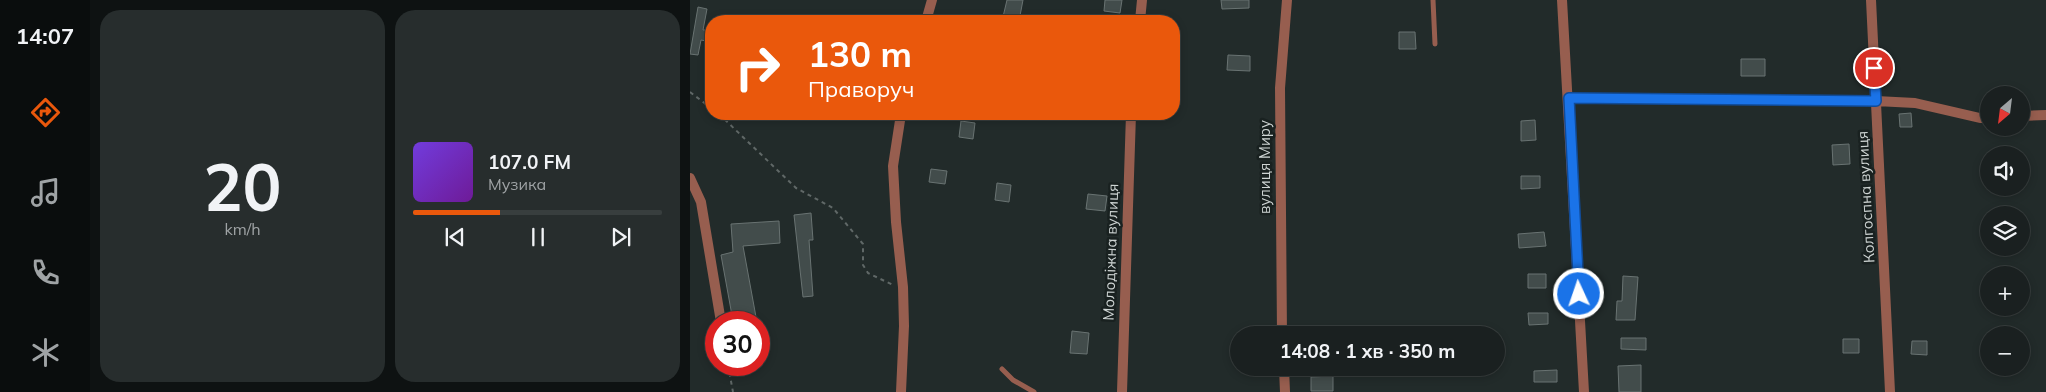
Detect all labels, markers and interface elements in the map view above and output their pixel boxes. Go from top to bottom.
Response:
text: 14:07 [16,22,74,50]
text: 130 m [808,32,912,76]
icon: right [725,35,790,100]
pin [1853,47,1895,89]
icon: arrive [1860,54,1888,82]
text: Праворуч [808,75,914,103]
north arrow [1980,86,2030,136]
map controls [1980,86,2030,376]
icon: directions [28,95,63,130]
street label: вулиця Миру [1255,120,1274,214]
street label: Колгоспна вулиця [1853,131,1878,264]
text: 20 [203,146,282,227]
button: sound [1980,146,2030,196]
text: 107.0 FM [488,150,571,174]
text: Музика [488,174,546,194]
icon: music [28,175,63,210]
street label: Молодіжна вулиця [1099,183,1122,321]
button: layers [1980,206,2030,256]
text: km/h [224,219,261,239]
icon: previous [441,223,469,251]
icon: pause [524,223,552,251]
icon: next [607,223,635,251]
icon: phone [28,255,63,290]
button: + [1980,266,2030,316]
position arrow [1552,267,1604,319]
speed limit sign: 30 [705,311,770,376]
button: − [1980,326,2030,376]
icon: climate [28,335,63,370]
text: 14:08 · 1 хв · 350 m [1280,339,1455,363]

